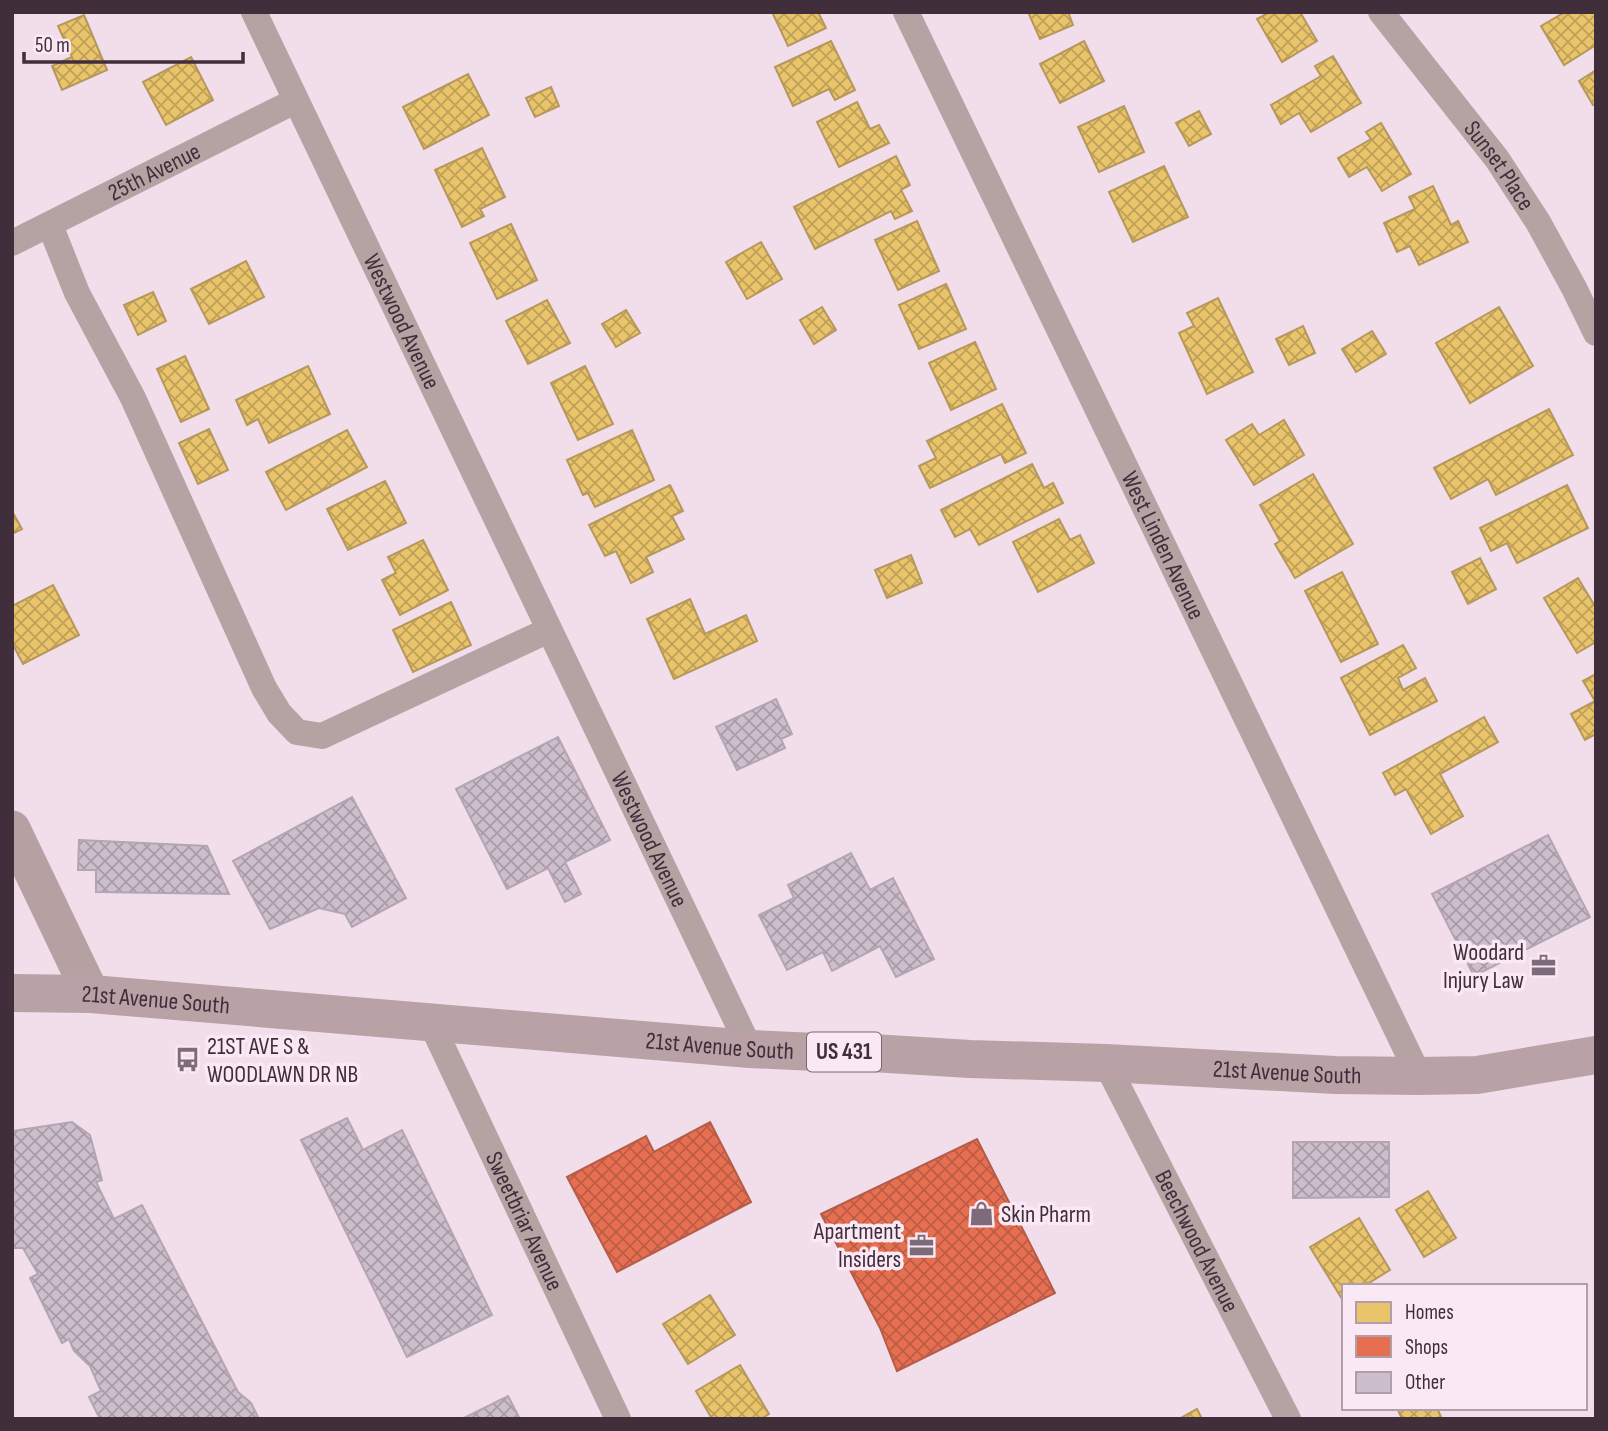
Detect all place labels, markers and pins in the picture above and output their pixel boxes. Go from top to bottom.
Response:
place label: Woodard Injury Law [1443,938,1524,995]
office icon: Woodard Injury Law [1530,952,1558,980]
place label: 21ST AVE S & WOODLAWN DR NB [207,1032,358,1089]
bus stop icon: 21ST AVE S & WOODLAWN DR NB [173,1046,201,1074]
shop icon: Skin Pharm [967,1200,995,1228]
place label: Skin Pharm [1001,1200,1091,1229]
place label: Apartment Insiders [813,1217,901,1274]
office icon: Apartment Insiders [907,1231,935,1259]

